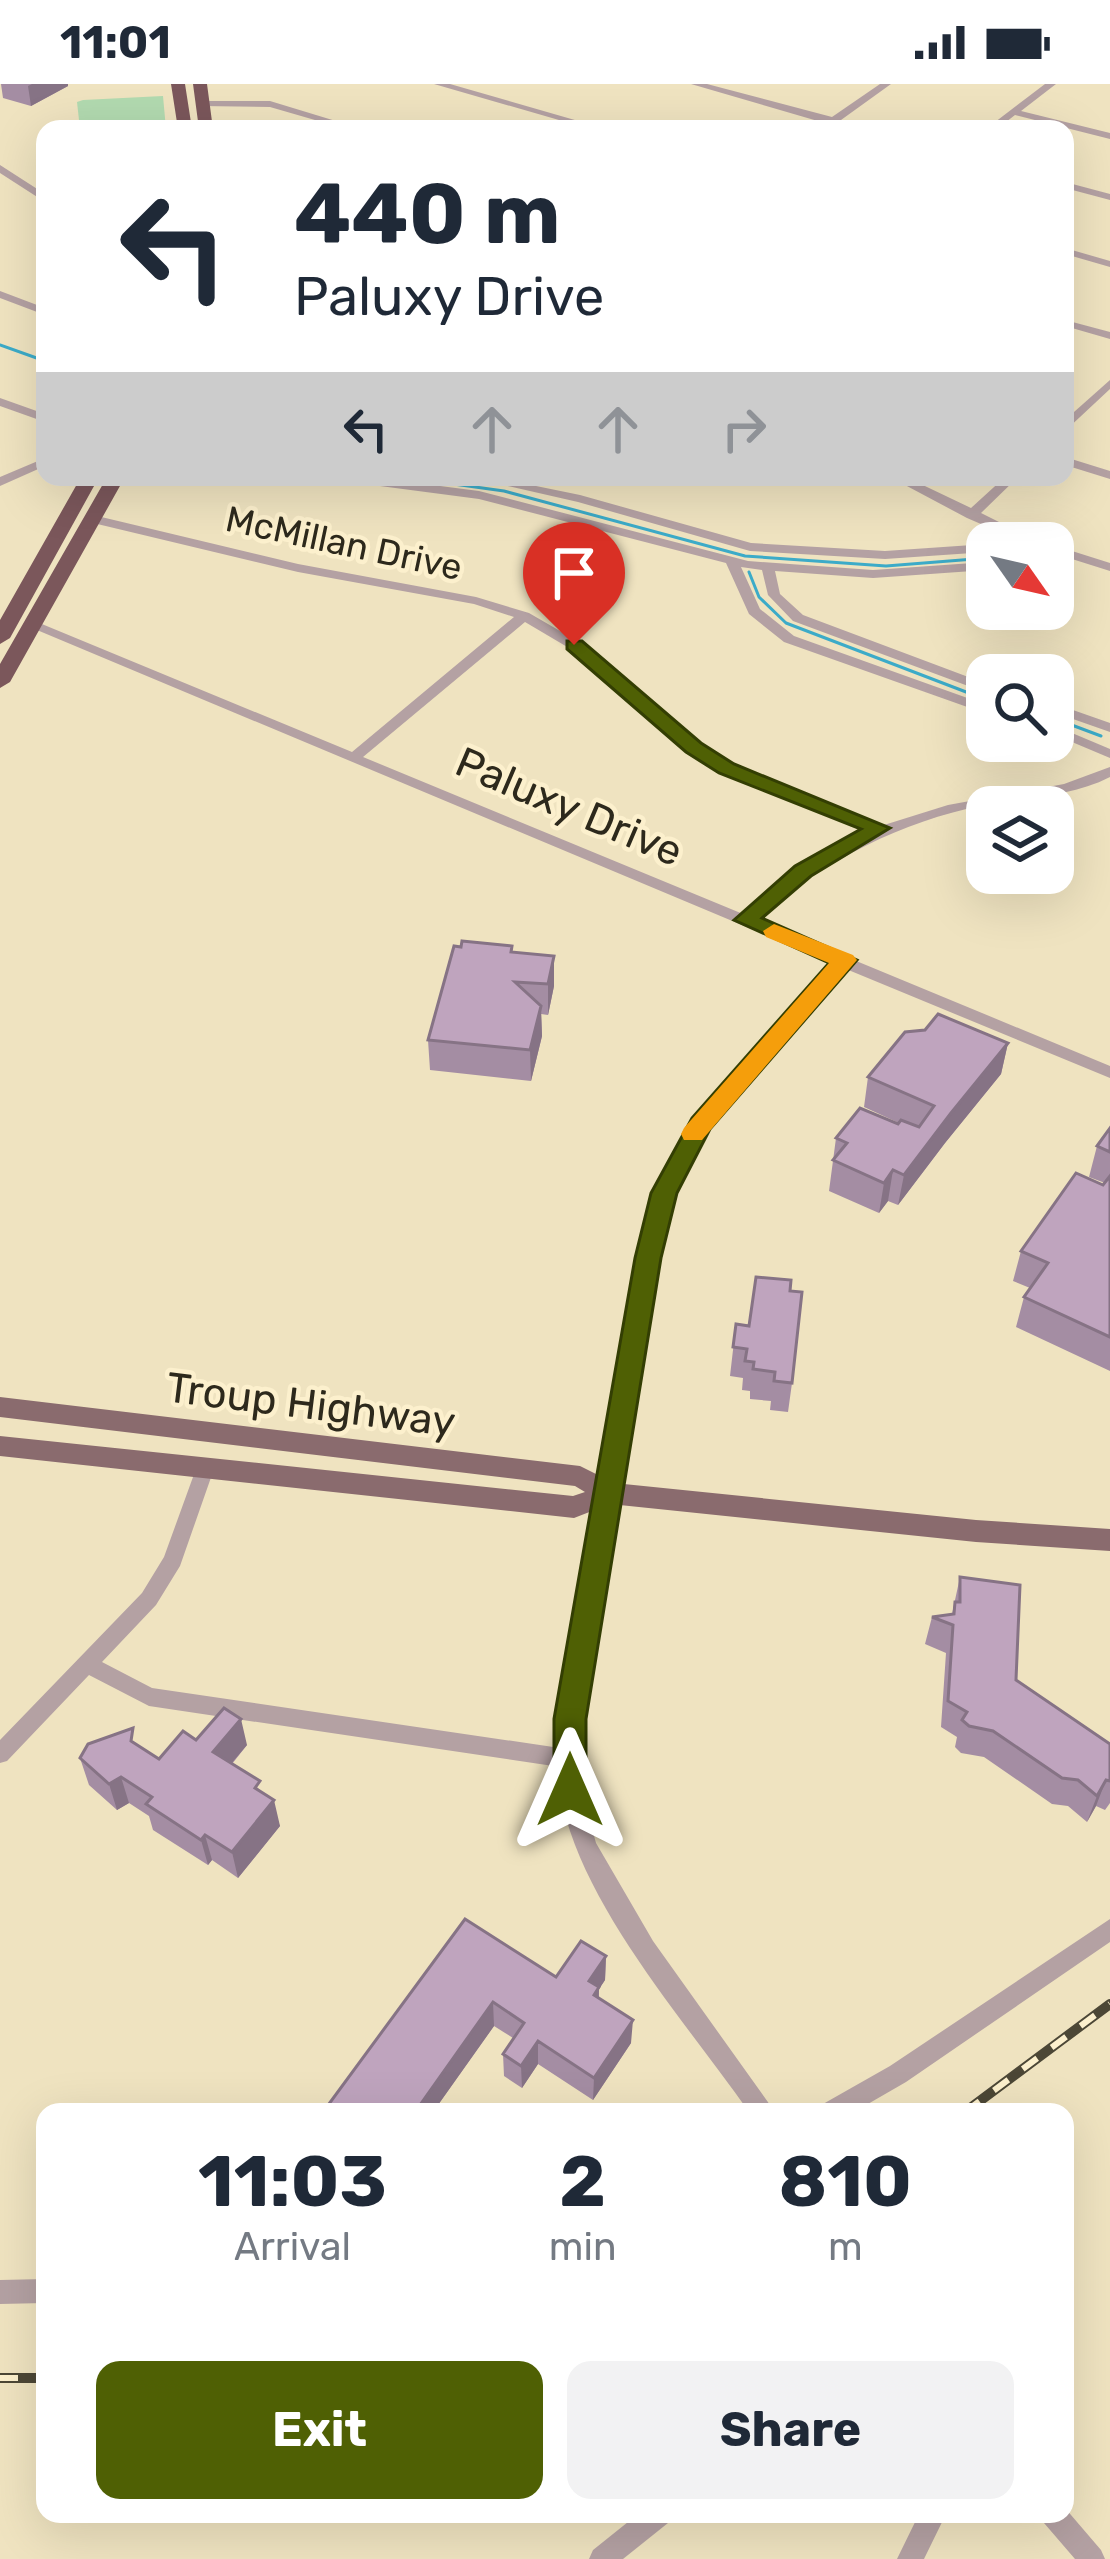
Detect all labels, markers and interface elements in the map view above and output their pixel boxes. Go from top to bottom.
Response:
text: 11:01 [60,16,171,69]
text: 440 m [294,164,561,264]
icon: left [96,168,252,324]
text: Paluxy Drive [294,265,604,329]
icon: left [333,396,399,462]
icon: ahead [459,396,525,462]
icon: ahead [585,396,651,462]
icon: right [711,396,777,462]
street label: McMillan Drive [222,497,466,589]
pin [523,522,625,645]
north arrow [966,522,1074,630]
map controls [966,522,1074,894]
icon: arrive [541,540,607,606]
button: search [966,654,1074,762]
street label: Paluxy Drive [448,737,690,877]
button: layers [966,786,1074,894]
street label: Troup Highway [164,1362,458,1448]
position arrow [507,1727,633,1853]
text: 11:03 [198,2139,387,2224]
text: 2 [559,2139,606,2224]
text: 810 [779,2139,912,2224]
text: Arrival [234,2224,351,2270]
text: min [549,2224,617,2270]
text: m [828,2224,863,2270]
button: Exit [96,2361,543,2499]
button: Share [567,2361,1014,2499]

